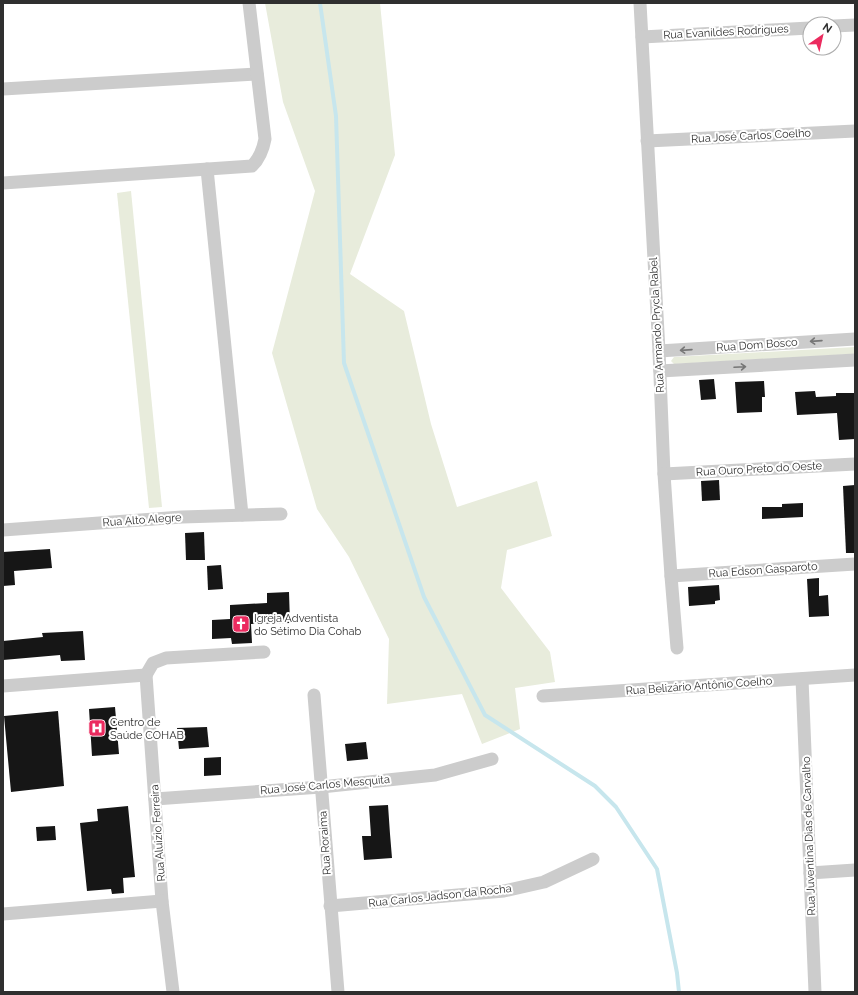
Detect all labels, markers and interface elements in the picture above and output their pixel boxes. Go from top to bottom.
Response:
north arrow [802,16,842,56]
text: N [820,20,834,36]
street label: Rua Evanildes Rodrigues [663,22,789,42]
street label: Rua José Carlos Coelho [691,126,812,146]
street label: Rua Armando Prycla Rabel [647,257,667,393]
street label: Rua Dom Bosco [716,336,799,354]
one-way arrow [810,338,823,345]
one-way arrow [680,346,693,353]
one-way arrow [733,363,746,370]
street label: Rua Ouro Preto do Oeste [696,459,823,479]
street label: Rua Alto Alegre [102,511,182,529]
street label: Rua Edson Gasparoto [708,560,818,580]
place label: Igreja Adventista do Sétimo Dia Cohab [254,612,361,638]
church icon: Igreja Adventista do Sétimo Dia Cohab [231,614,251,634]
street label: Rua Belizário Antônio Coelho [625,674,773,698]
place label: Centro de Saúde COHAB [110,716,184,742]
hospital icon: Centro de Saúde COHAB [87,718,107,738]
street label: Rua Juventina Dias de Carvalho [800,756,818,916]
street label: Rua José Carlos Mesquita [260,773,390,797]
street label: Rua Aluizio Ferreira [148,784,168,882]
street label: Rua Roraima [316,810,334,876]
street label: Rua Carlos Jadson da Rocha [368,882,512,910]

